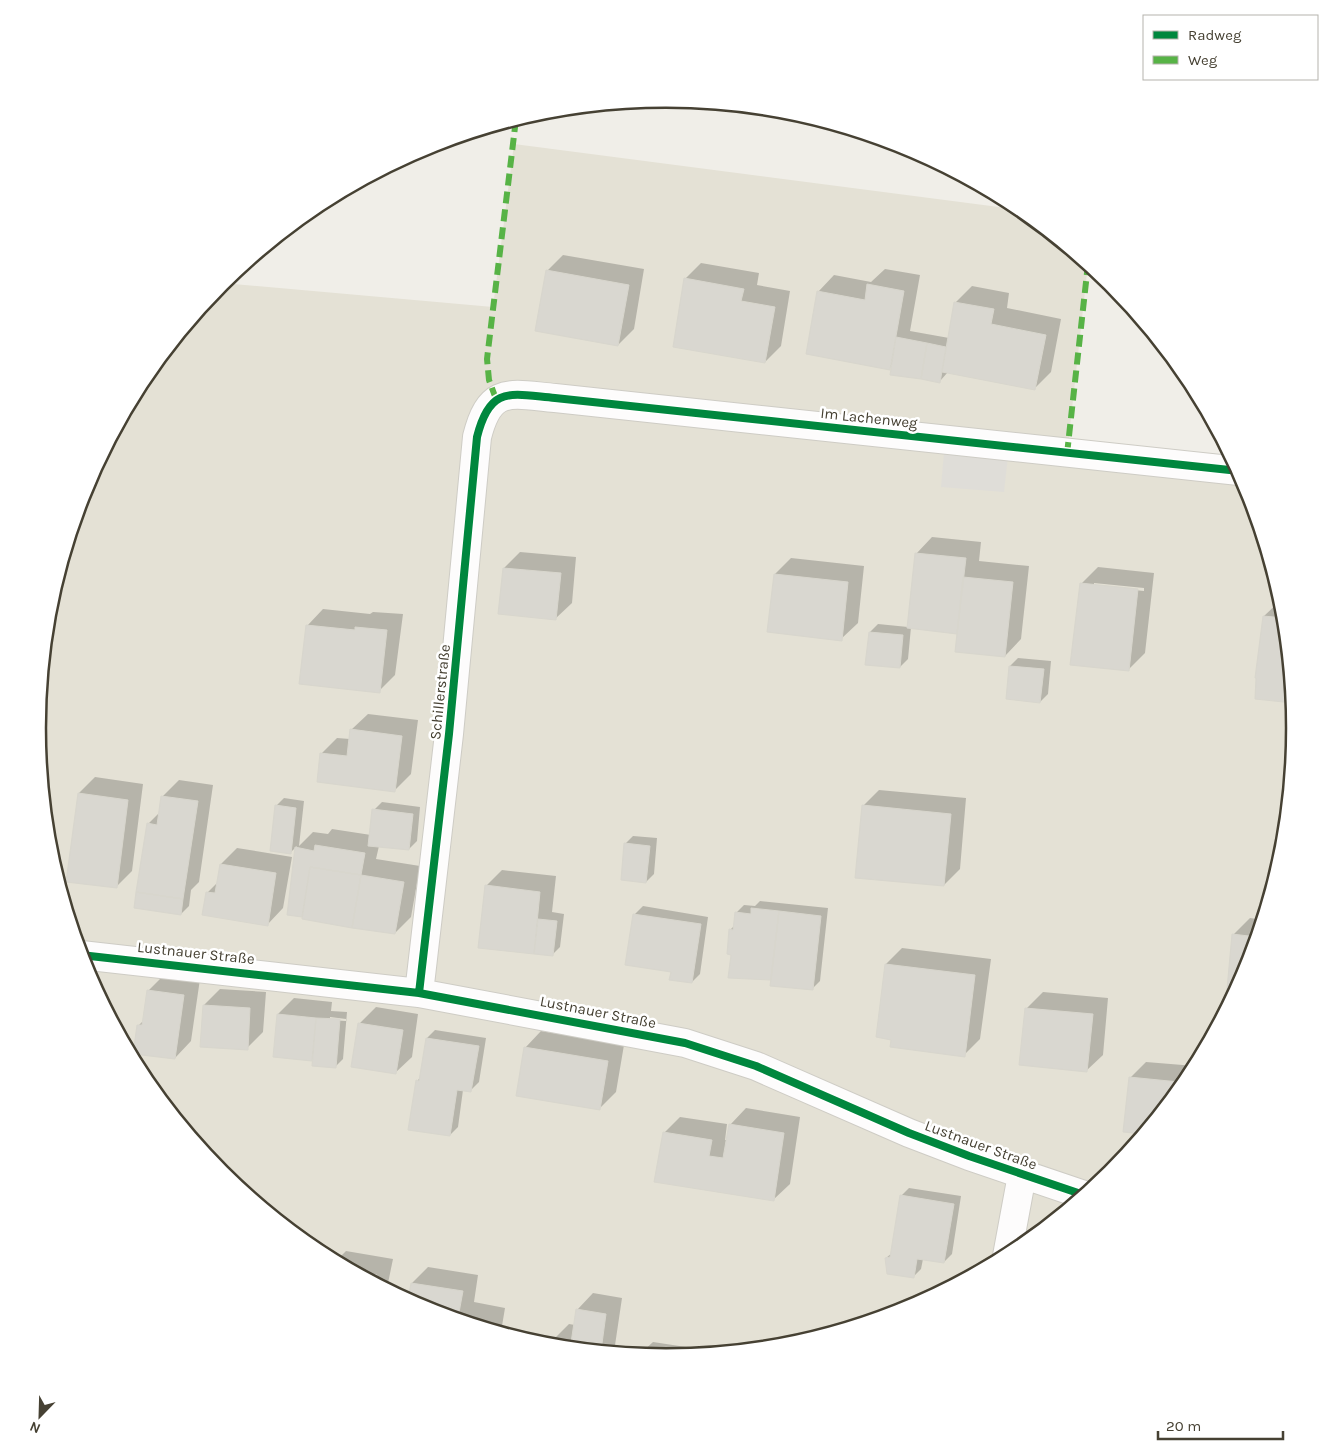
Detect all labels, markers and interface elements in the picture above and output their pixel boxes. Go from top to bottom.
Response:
legend [1143,15,1318,80]
text: Radweg [1188,26,1242,44]
text: Weg [1188,51,1218,69]
street label: Im Lachenweg [819,404,919,432]
street label: Schillerstraße [426,643,454,741]
street label: Lustnauer Straße [136,938,256,968]
street label: Lustnauer Straße [538,992,658,1032]
street label: Lustnauer Straße [922,1116,1040,1174]
north arrow [15,1391,65,1441]
scale bar [1158,1408,1283,1440]
text: 20 m [1166,1417,1201,1435]
text: N [27,1418,43,1437]

